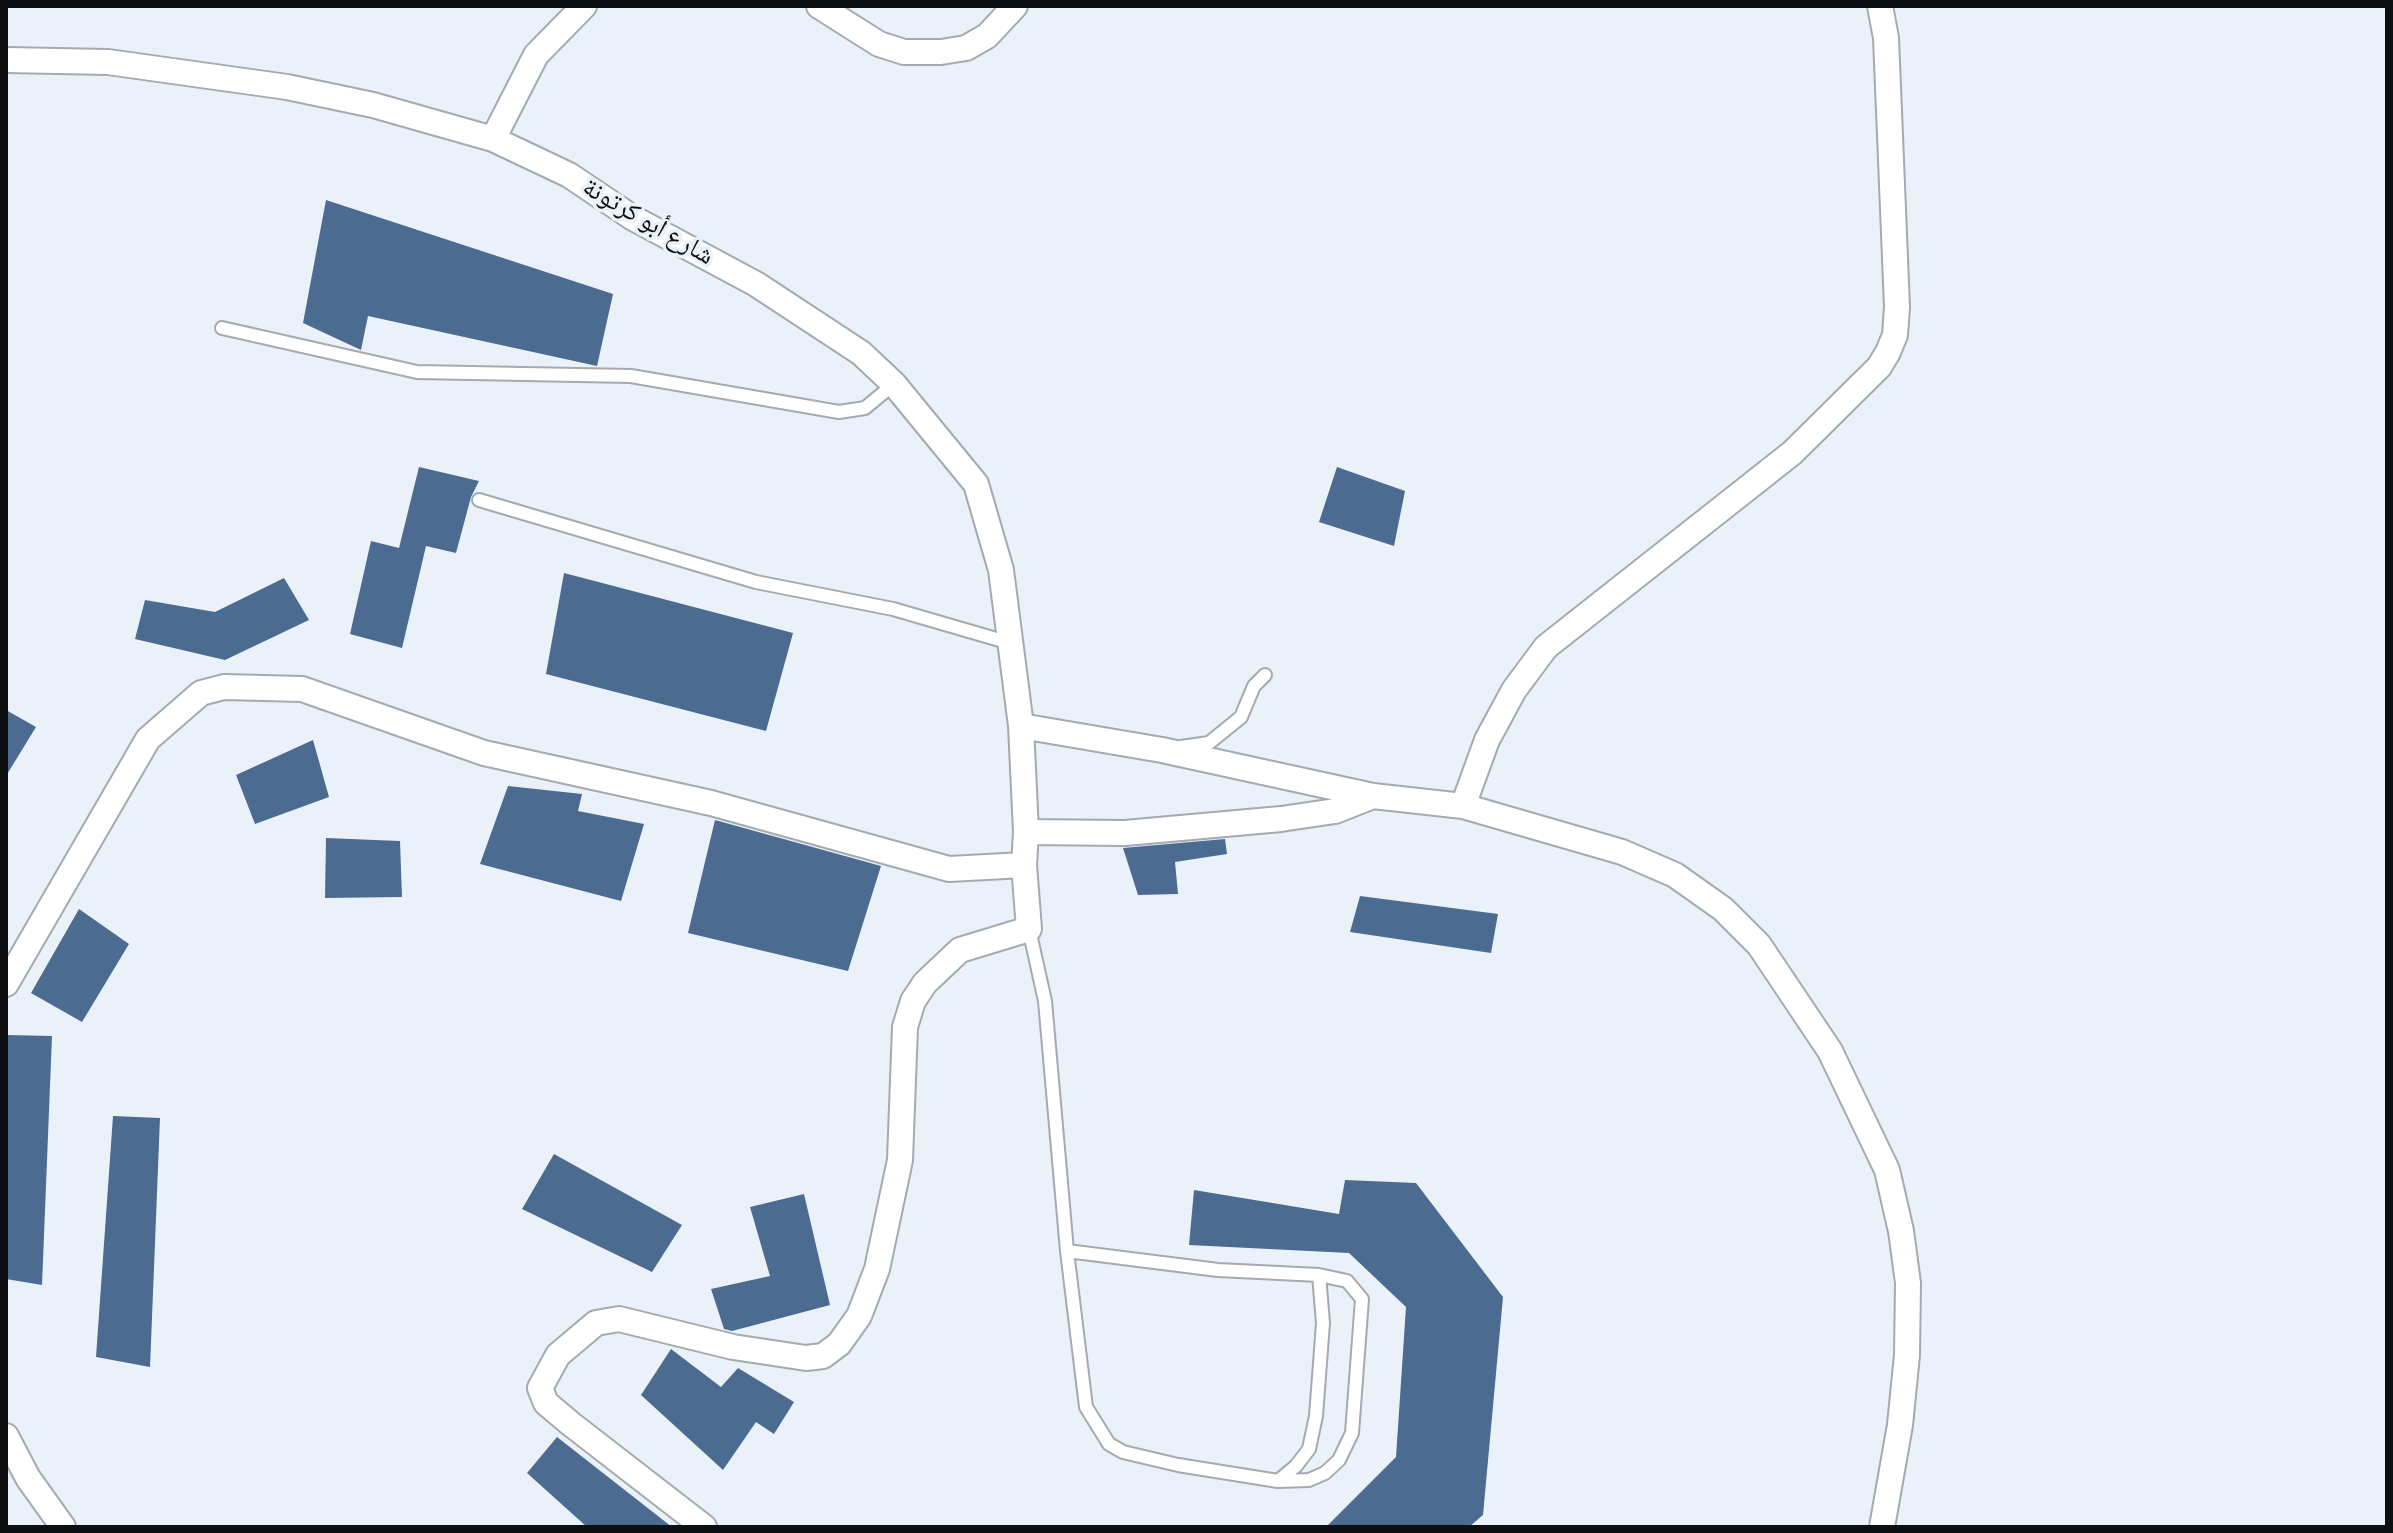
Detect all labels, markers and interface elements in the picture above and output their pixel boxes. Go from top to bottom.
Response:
street label: شارع أبو كرتونة [577,172,719,272]

